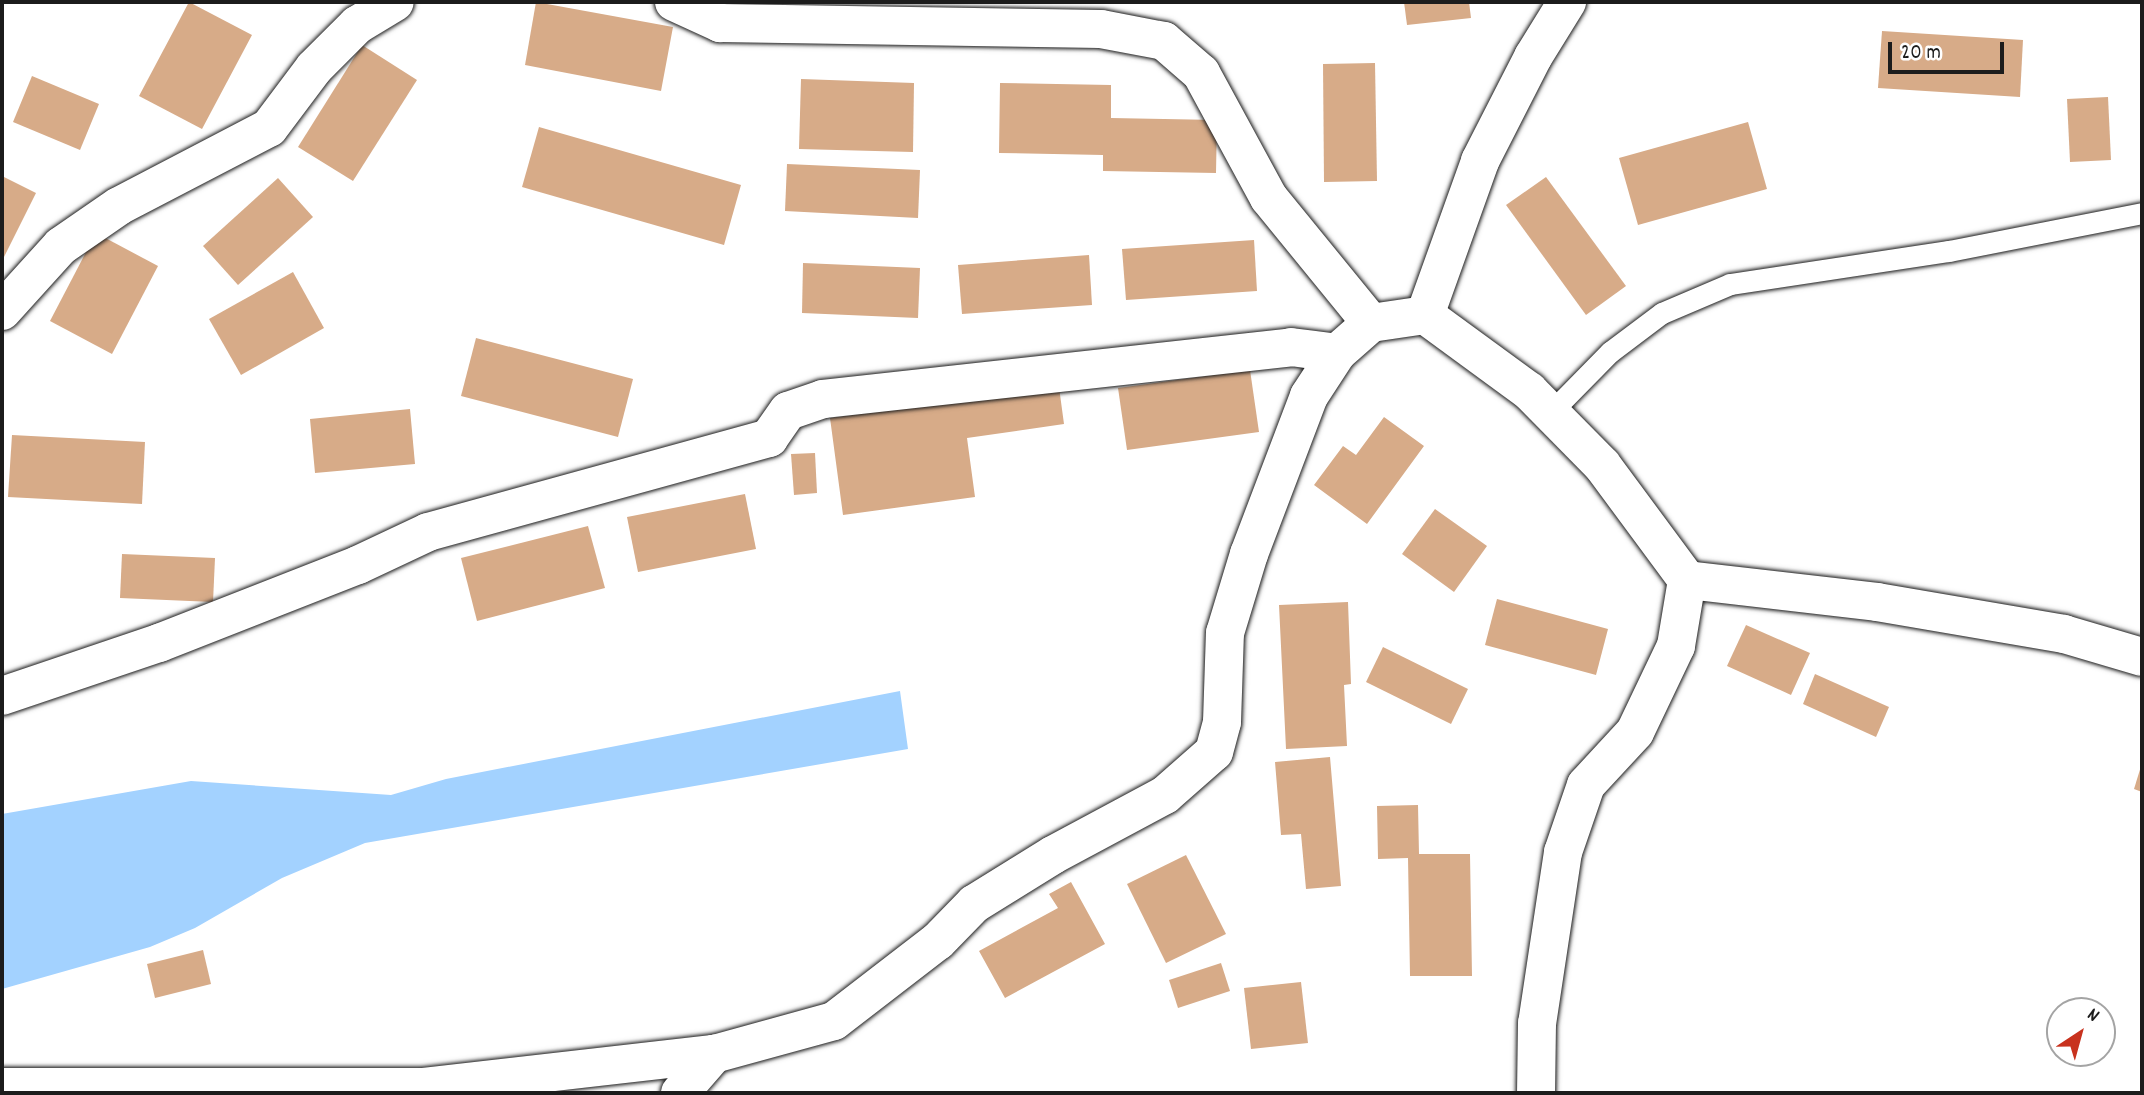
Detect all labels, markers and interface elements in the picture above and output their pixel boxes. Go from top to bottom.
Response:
scale bar [1892,28,2008,72]
text: 20 m [1901,39,1941,69]
north arrow [2046,997,2116,1067]
text: N [2081,1003,2104,1030]

